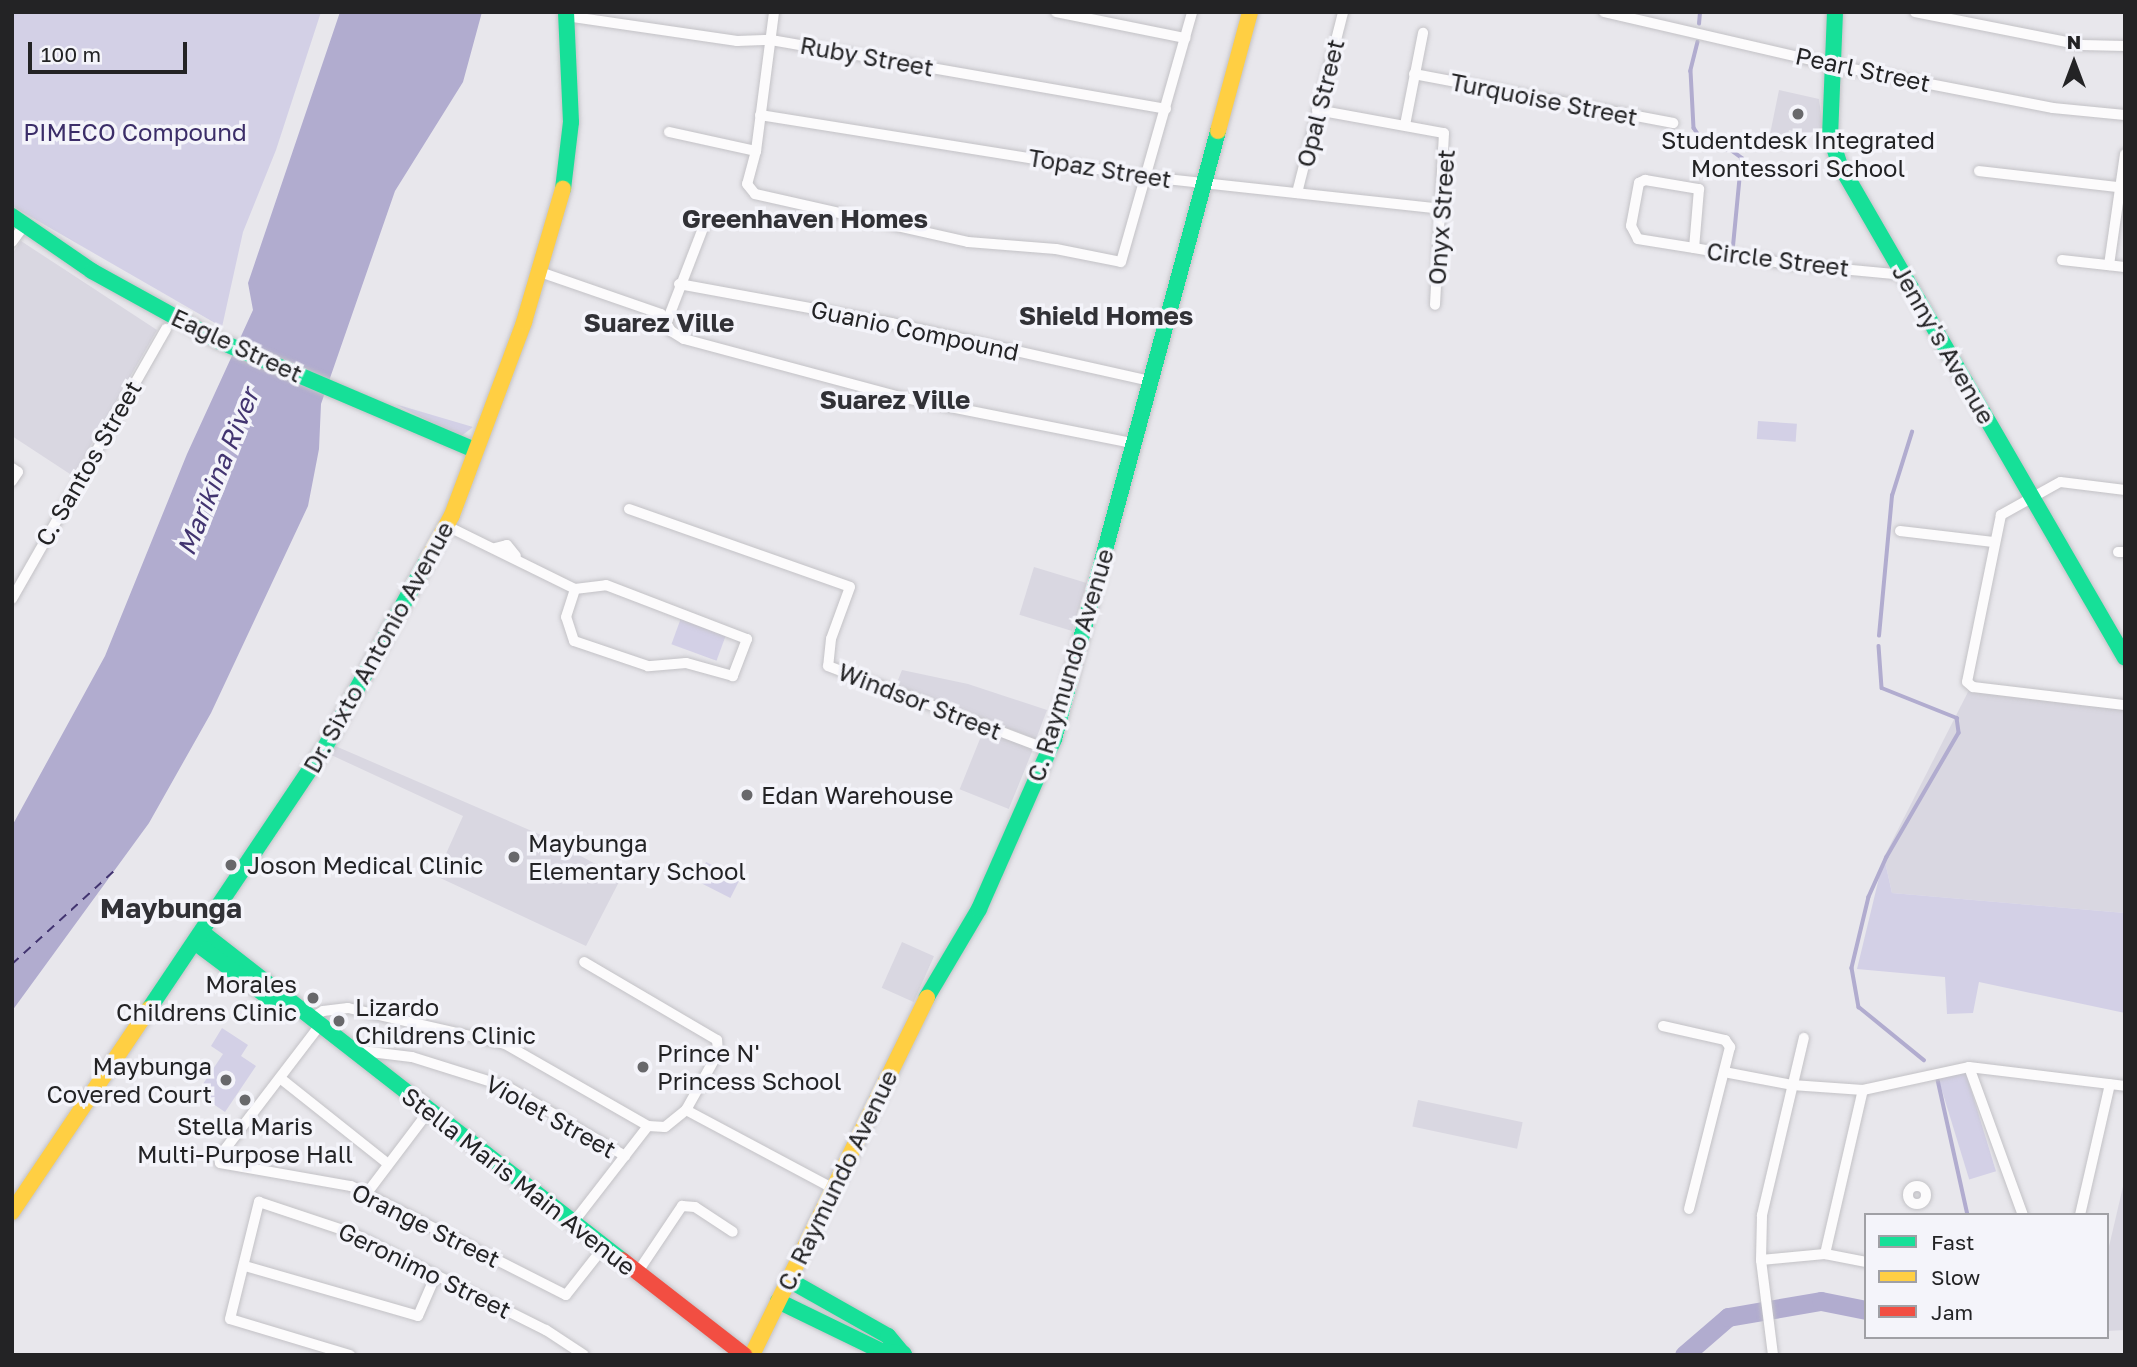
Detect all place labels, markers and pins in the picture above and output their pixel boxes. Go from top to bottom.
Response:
marker: Studentdesk Integrated Montessori School [1790,106,1806,122]
place label: Studentdesk Integrated Montessori School [1661,126,1935,182]
place label: Edan Warehouse [761,781,953,809]
marker: Edan Warehouse [739,787,755,803]
place label: Maybunga Elementary School [528,829,746,885]
marker: Maybunga Elementary School [506,849,522,865]
place label: Joson Medical Clinic [247,851,483,879]
marker: Joson Medical Clinic [221,855,241,875]
place label: Morales Childrens Clinic [116,970,297,1026]
marker: Morales Childrens Clinic [303,988,323,1008]
place label: Lizardo Childrens Clinic [355,993,536,1049]
marker: Lizardo Childrens Clinic [329,1011,349,1031]
place label: Prince N' Princess School [657,1039,841,1095]
place label: Maybunga Covered Court [46,1052,212,1108]
marker: Prince N' Princess School [635,1059,651,1075]
marker: Maybunga Covered Court [218,1072,234,1088]
marker: Stella Maris Multi-Purpose Hall [237,1092,253,1108]
place label: Stella Maris Multi-Purpose Hall [137,1112,353,1168]

